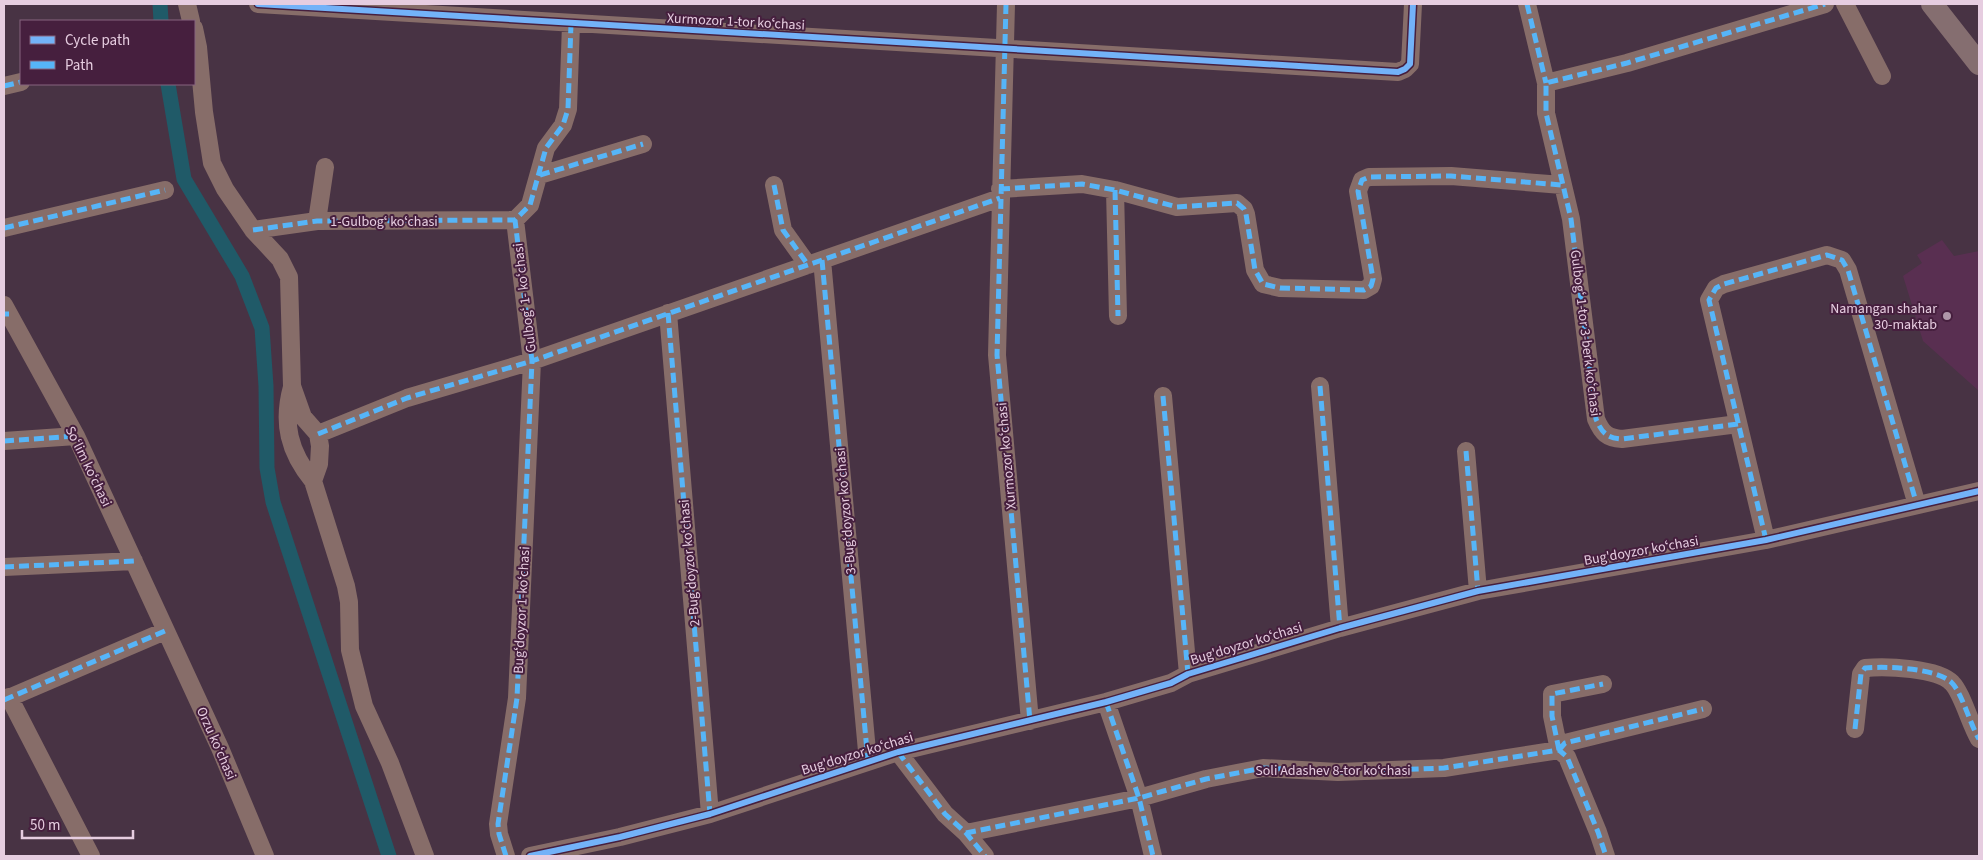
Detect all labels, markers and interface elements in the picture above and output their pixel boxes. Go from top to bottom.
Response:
street label: Xurmozor 1-tor koʻchasi [667,8,805,36]
legend [20,20,195,85]
text: Cycle path [65,30,130,51]
text: Path [65,55,93,76]
street label: 1-Gulbogʻ koʻchasi [330,212,438,232]
street label: Gulbogʻ 1- koʻchasi [508,242,542,354]
street label: Gulbogʻ 1-tor 3-berk koʻchasi [1565,249,1605,417]
place label: Namangan shahar 30-maktab [1830,299,1937,335]
marker: Namangan shahar 30-maktab [1941,310,1953,322]
street label: Xurmozor koʻchasi [992,402,1022,510]
street label: Soʻlim koʻchasi [60,423,116,510]
street label: 3-Bugʻdoyzor koʻchasi [830,447,862,575]
street label: 2-Bugʻdoyzor koʻchasi [674,499,706,627]
street label: Bug'doyzor koʻchasi [1582,531,1700,571]
street label: Bugʻdoyzor 1-koʻchasi [509,546,535,674]
street label: Bug'doyzor koʻchasi [1188,617,1305,670]
street label: Orzu koʻchasi [191,704,241,783]
street label: Bug'doyzor koʻchasi [799,727,916,780]
street label: Soli Adashev 8-tor koʻchasi [1255,761,1411,781]
scale bar [22,808,134,840]
text: 50 m [30,815,60,836]

